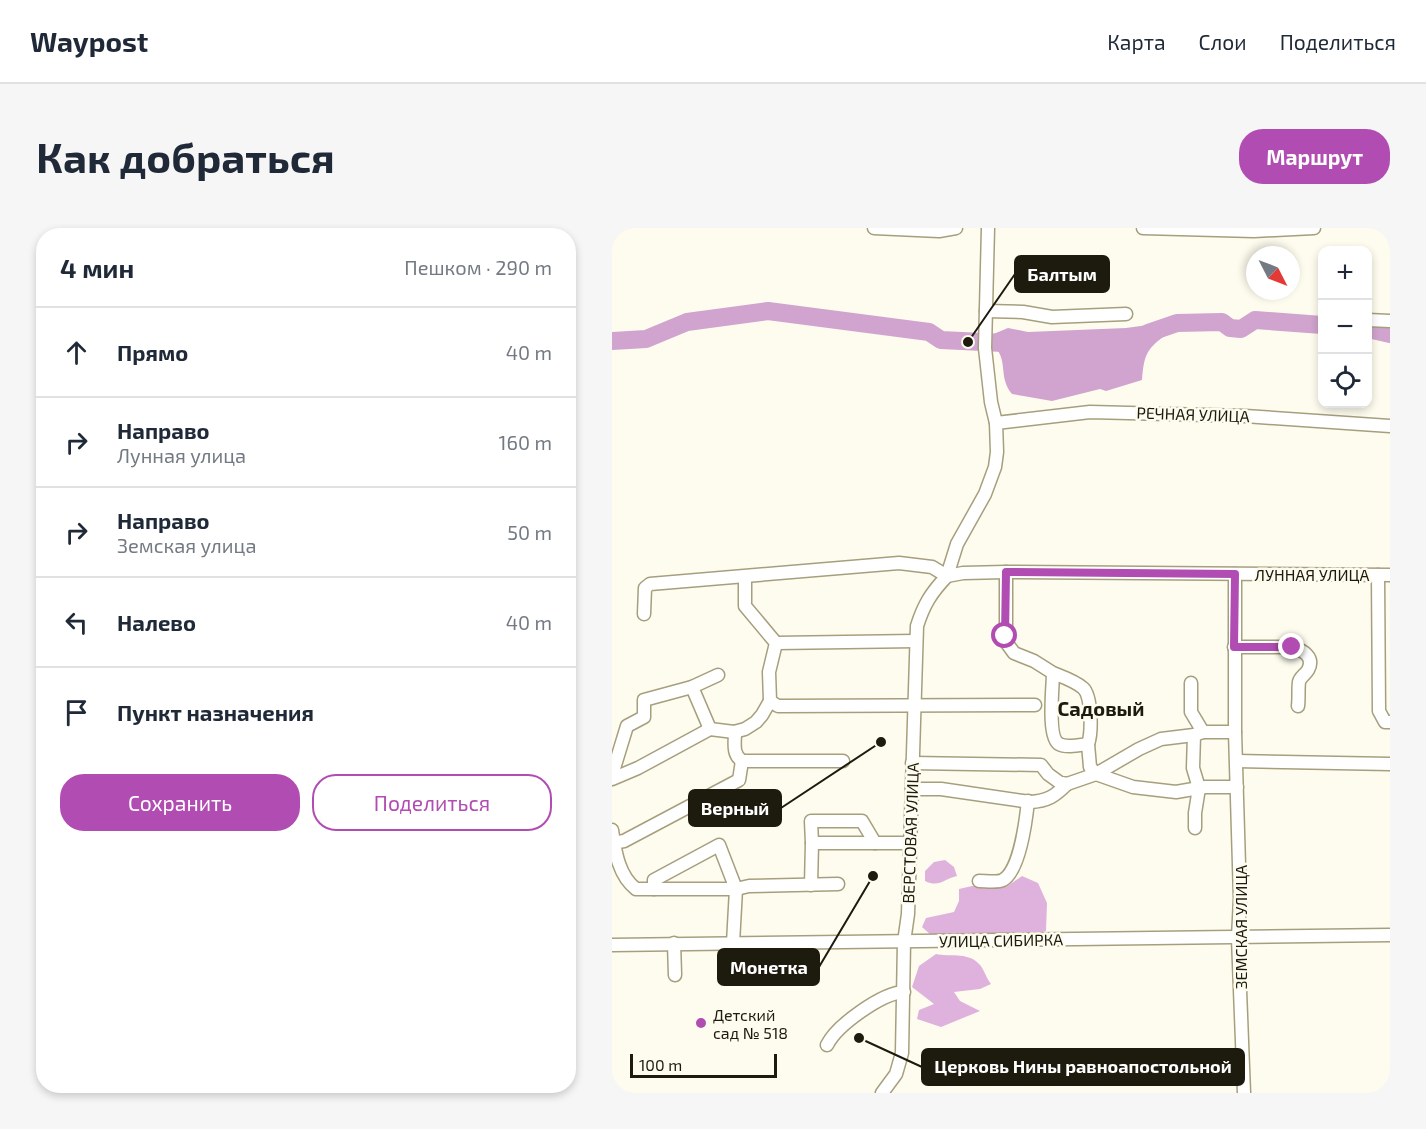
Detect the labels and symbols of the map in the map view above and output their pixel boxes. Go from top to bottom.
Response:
north arrow [1246,246,1300,300]
callout: Балтым [1015,256,1109,292]
text: Балтым [1027,263,1097,285]
street label: РЕЧНАЯ УЛИЦА [1136,403,1250,425]
street label: ЛУННАЯ УЛИЦА [1255,565,1369,584]
route start [991,622,1017,648]
route end [1278,633,1304,659]
district label: Садовый [1058,696,1144,720]
street label: ВЕРСТОВАЯ УЛИЦА [898,762,922,904]
callout: Верный [689,790,781,826]
text: Верный [701,797,769,819]
street label: ЗЕМСКАЯ УЛИЦА [1231,865,1250,989]
street label: УЛИЦА СИБИРКА [939,929,1063,951]
callout: Монетка [718,949,819,985]
text: Монетка [730,956,808,978]
place label: Детский сад № 518 [713,1005,788,1042]
marker: Детский сад № 518 [694,1016,708,1030]
callout: Церковь Нины равноапостольной [922,1049,1244,1085]
scale bar [630,1051,777,1078]
text: Церковь Нины равноапостольной [934,1055,1232,1077]

